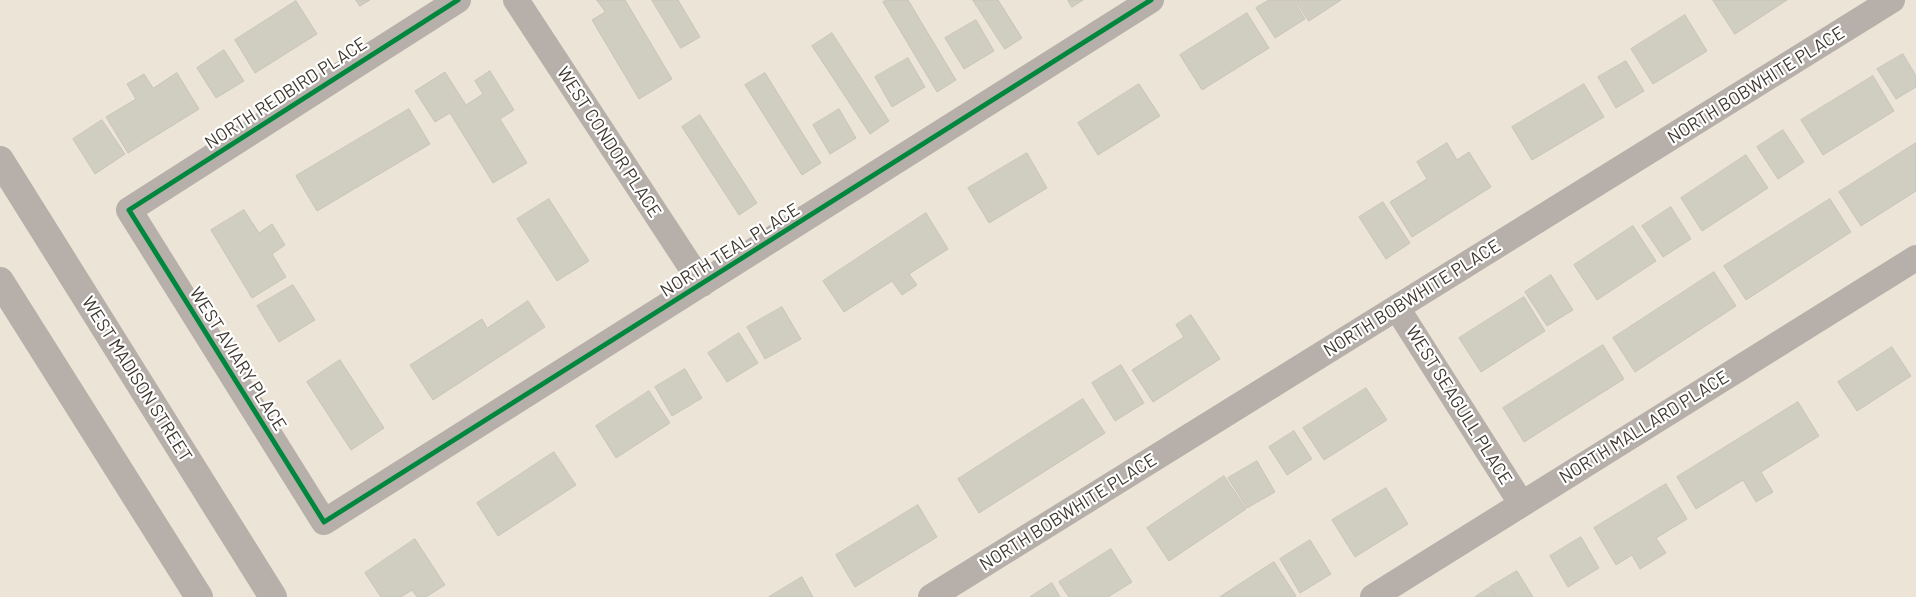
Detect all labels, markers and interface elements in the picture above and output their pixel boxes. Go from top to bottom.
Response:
street label: NORTH BOBWHITE PLACE [1664,22,1848,148]
street label: NORTH REDBIRD PLACE [201,33,371,153]
street label: WEST CONDOR PLACE [552,63,666,221]
street label: NORTH TEAL PLACE [656,198,804,302]
street label: NORTH BOBWHITE PLACE [1320,235,1504,361]
street label: WEST AVIARY PLACE [185,283,291,435]
street label: WEST MADISON STREET [77,292,197,466]
street label: WEST SEAGULL PLACE [1401,321,1517,489]
street label: NORTH MALLARD PLACE [1555,366,1733,488]
street label: NORTH BOBWHITE PLACE [976,449,1160,575]

